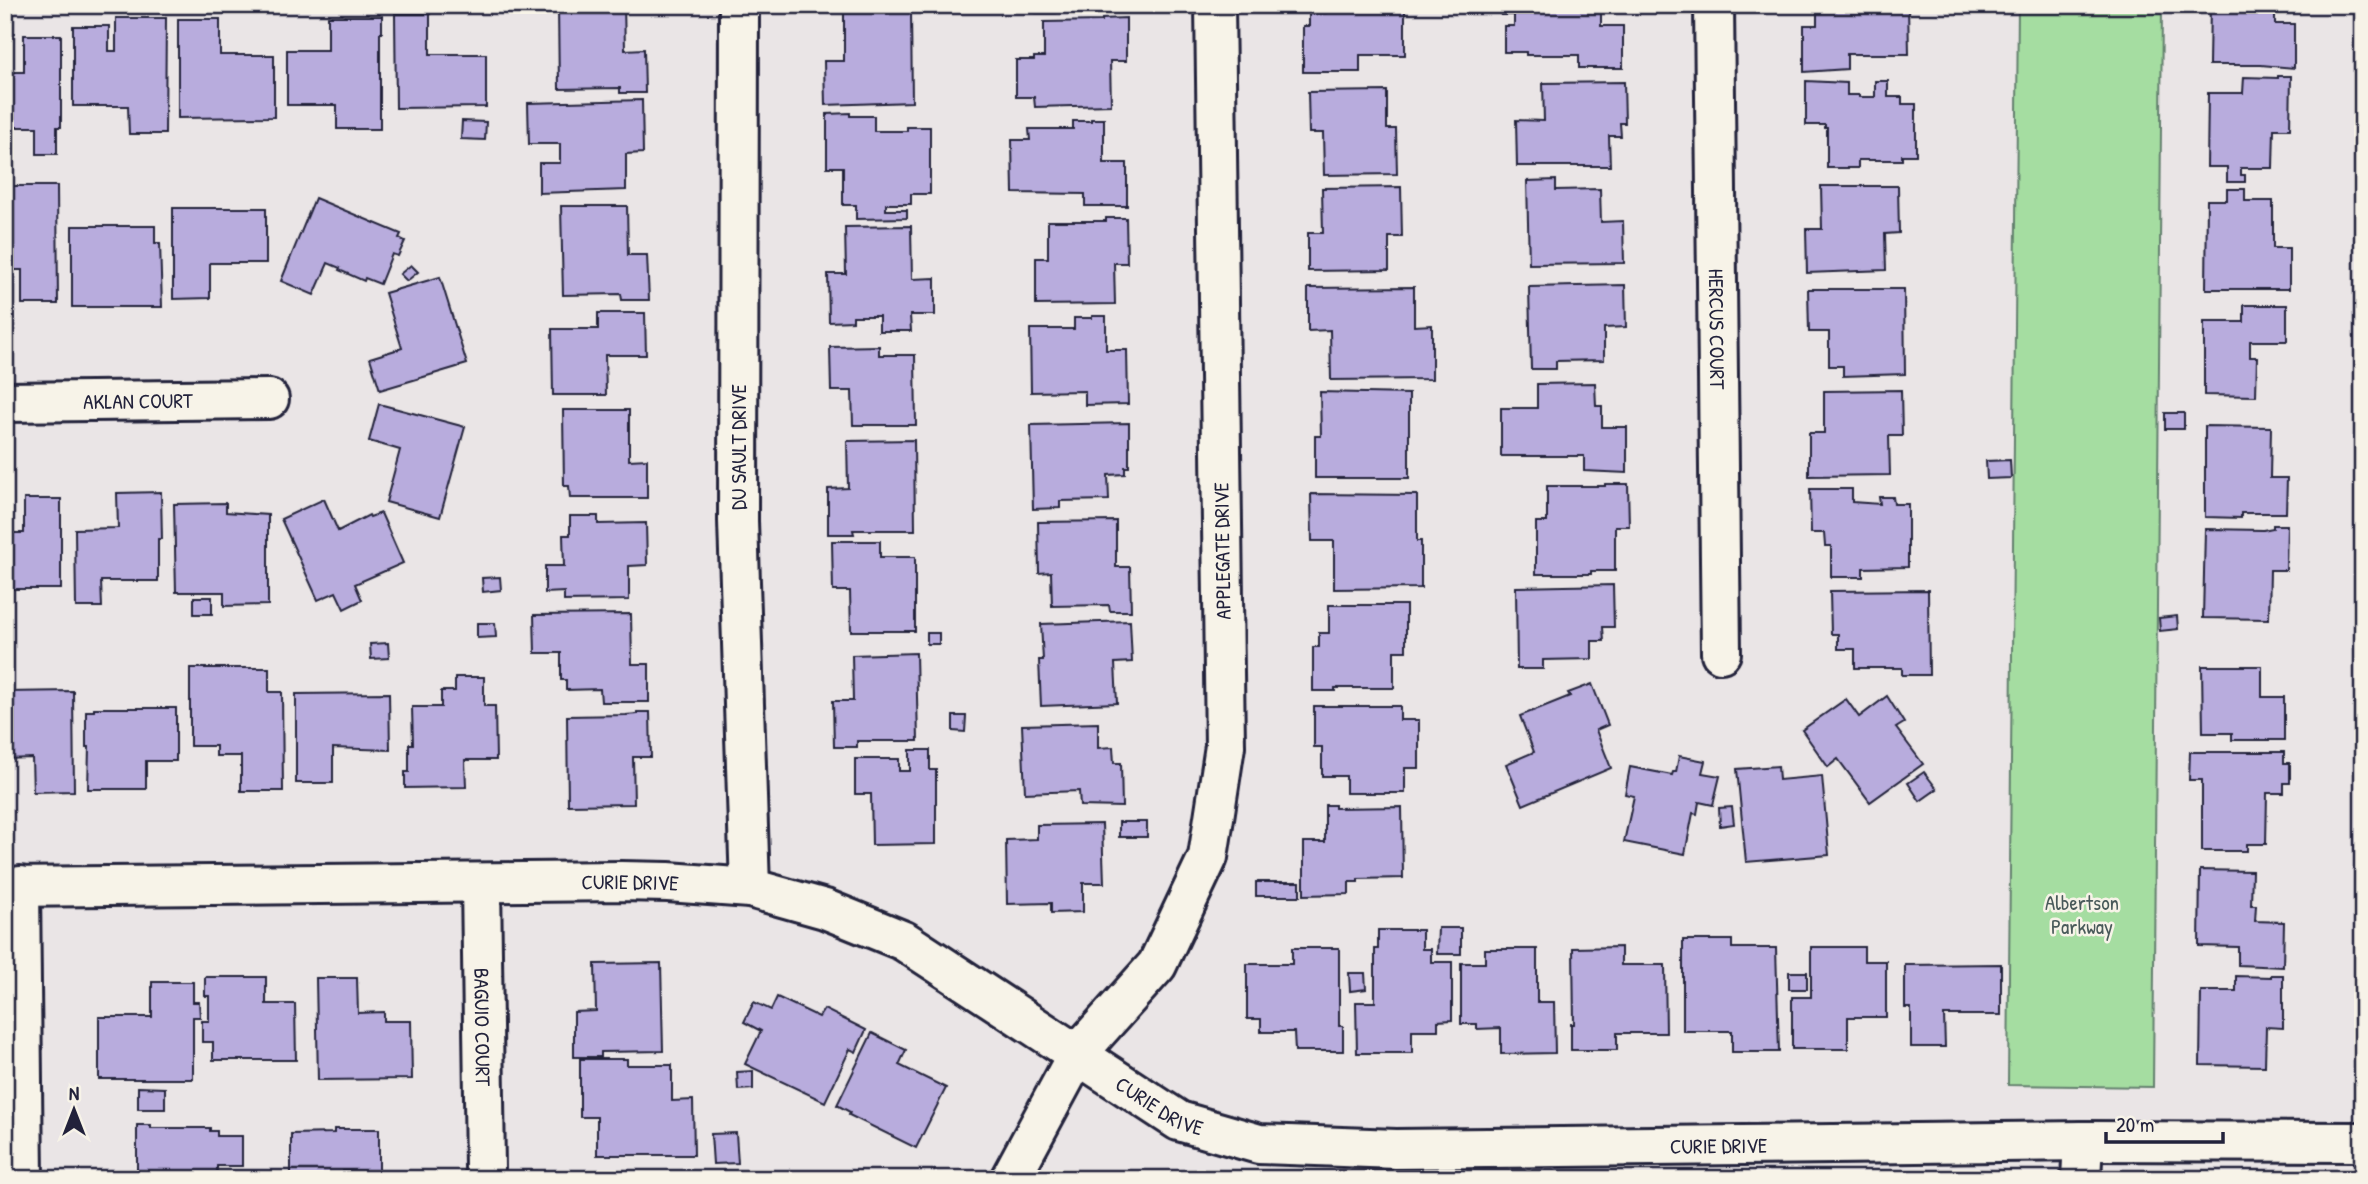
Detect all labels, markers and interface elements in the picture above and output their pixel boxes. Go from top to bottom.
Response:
street label: HERCUS COURT [1702,269,1733,390]
street label: DU SAULT DRIVE [724,384,753,510]
street label: AKLAN COURT [83,385,194,416]
street label: APPLEGATE DRIVE [1206,482,1238,620]
street label: CURIE DRIVE [581,866,680,897]
park label: Albertson Parkway [2045,888,2119,941]
street label: BAGUIO COURT [468,968,498,1087]
street label: CURIE DRIVE [1110,1069,1207,1142]
north arrow [38,1076,108,1146]
text: N [69,1080,79,1106]
scale bar [2106,1100,2223,1144]
text: 20 m [2116,1110,2154,1139]
street label: CURIE DRIVE [1670,1130,1767,1160]

